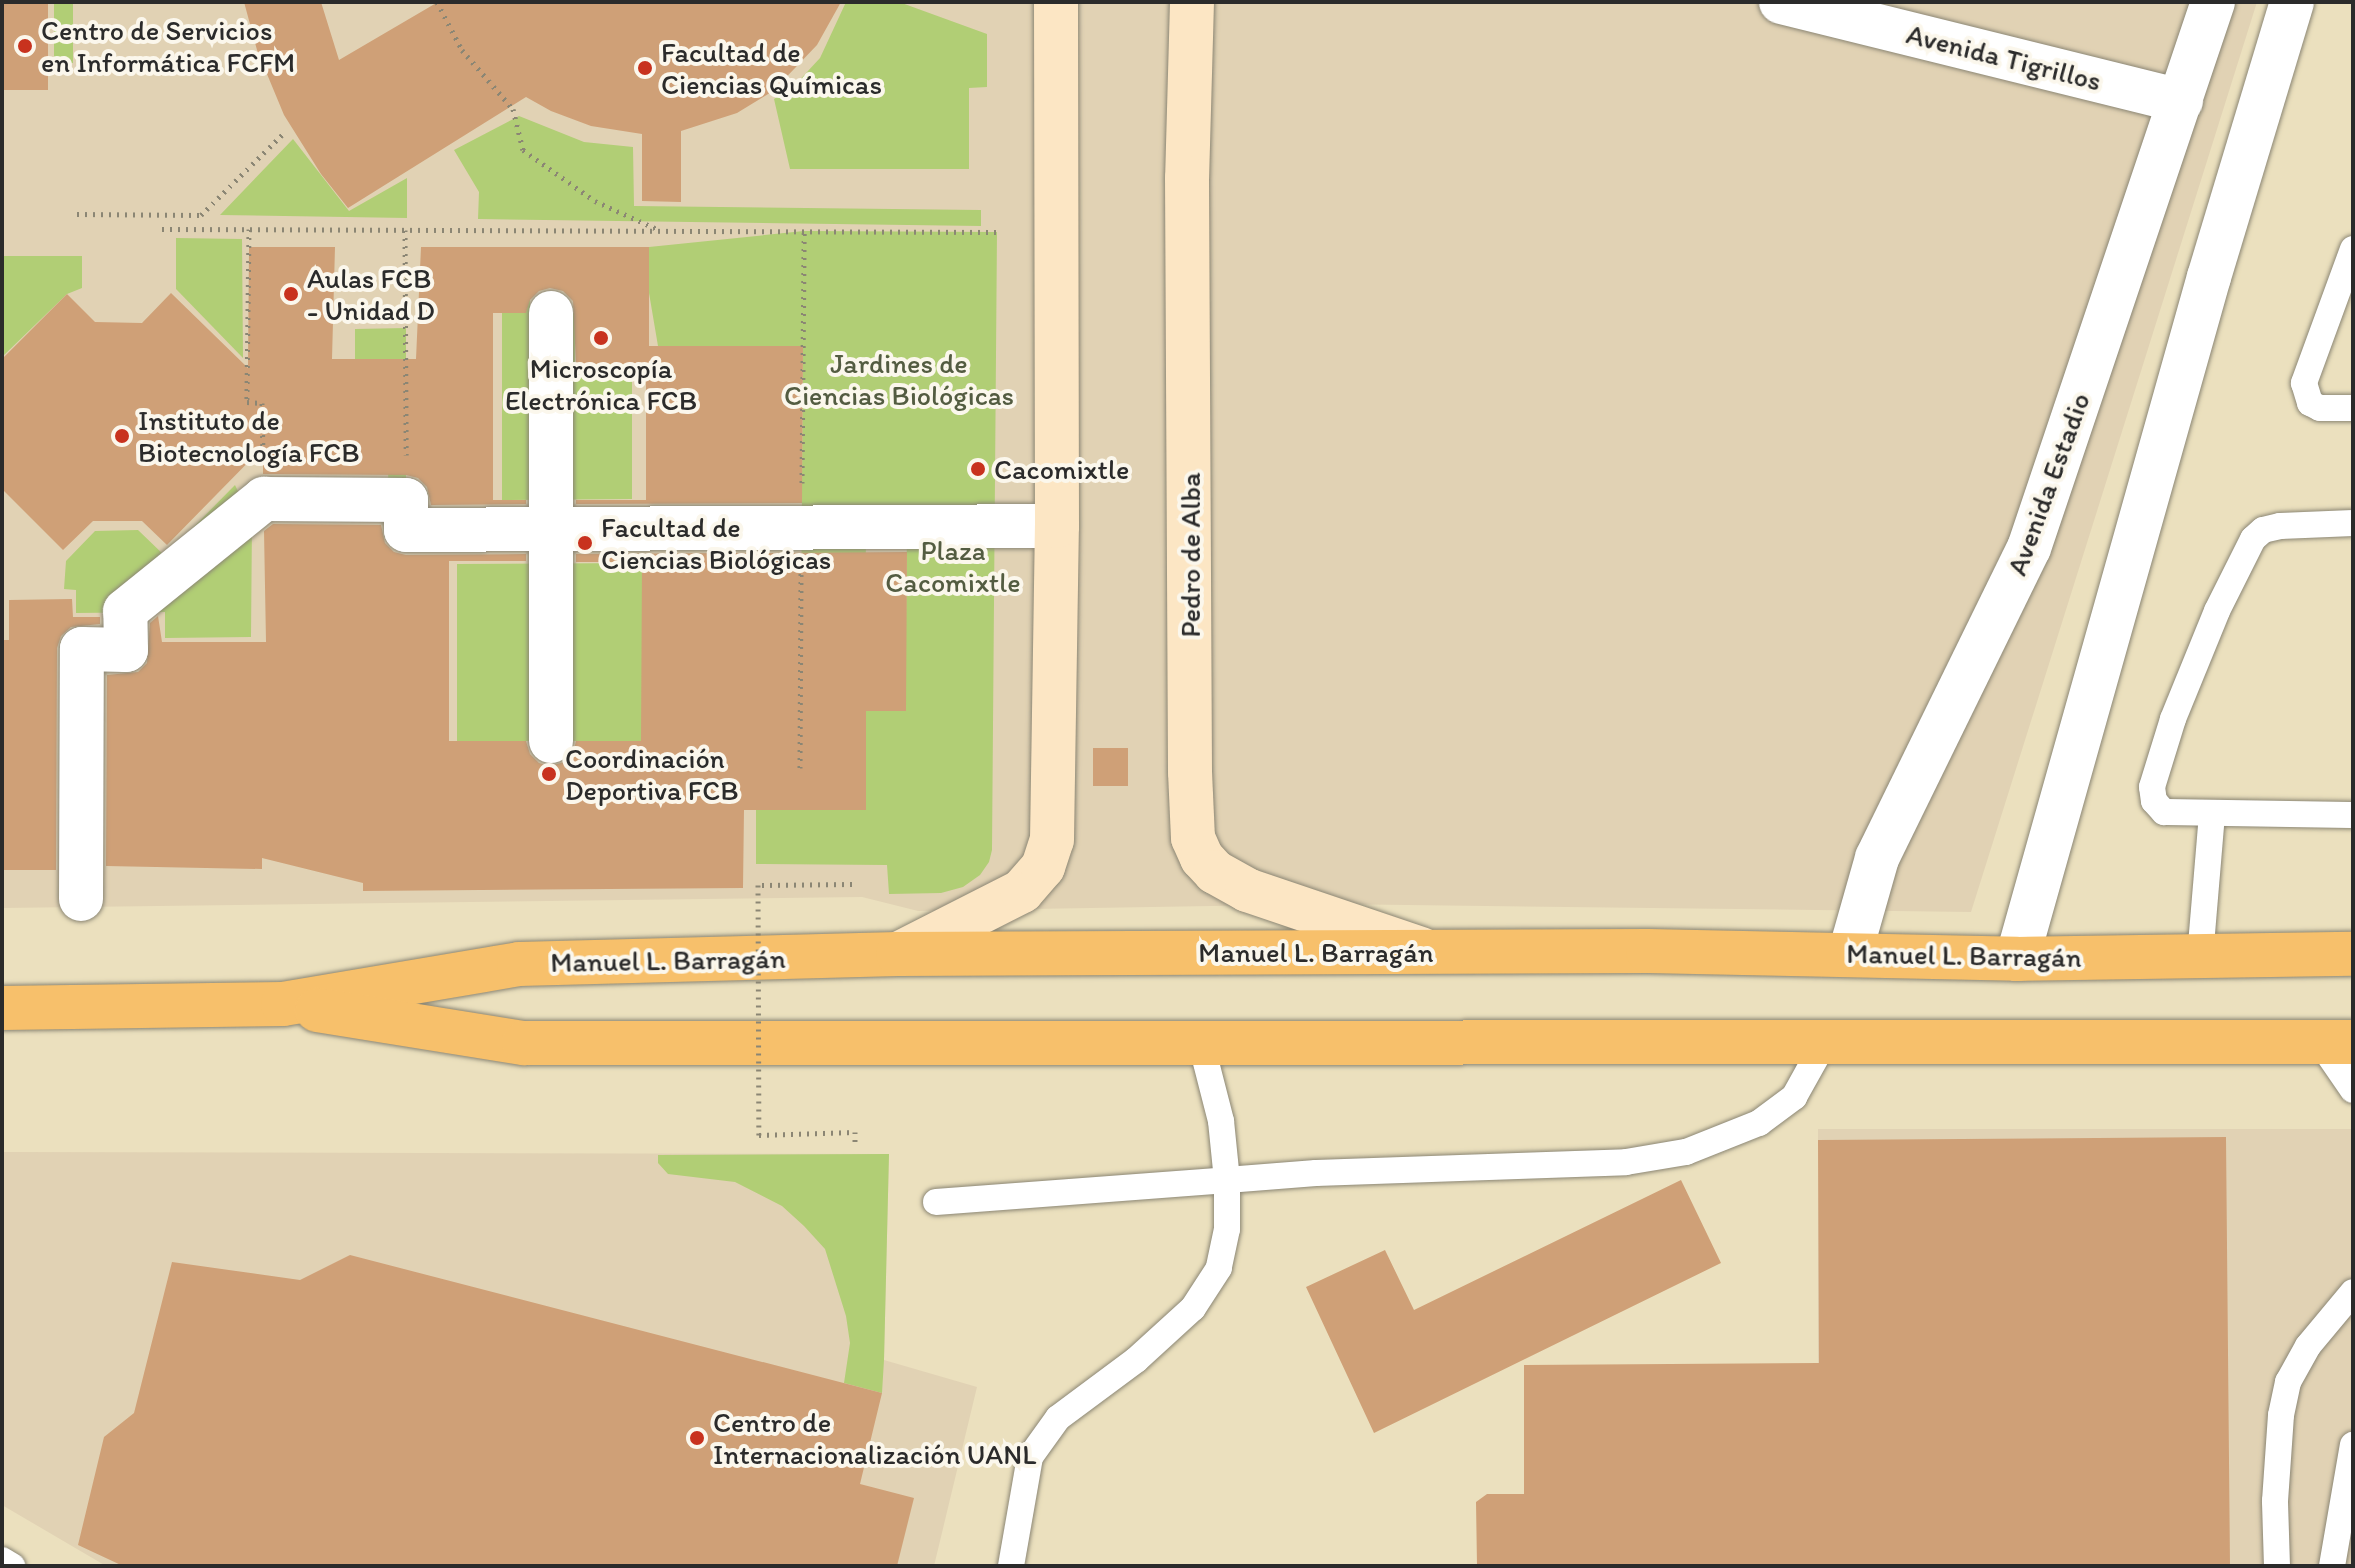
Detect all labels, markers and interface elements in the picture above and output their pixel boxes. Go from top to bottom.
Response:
place label: Centro de Servicios en Informática FCFM [41,13,297,79]
street label: Avenida Tigrillos [1903,17,2105,97]
place label: Facultad de Ciencias Químicas [661,35,882,101]
marker: Centro de Servicios en Informática FCFM [16,37,34,55]
marker: Facultad de Ciencias Químicas [636,59,654,77]
place label: Aulas FCB - Unidad D [307,261,435,327]
marker: Aulas FCB - Unidad D [282,285,300,303]
marker: Microscopía Electrónica FCB [592,329,610,347]
park label: Jardines de Ciencias Biológicas [784,346,1014,412]
place label: Microscopía Electrónica FCB [505,351,697,417]
street label: Avenida Estadio [1999,388,2097,580]
place label: Instituto de Biotecnología FCB [138,403,360,469]
marker: Instituto de Biotecnología FCB [113,427,131,445]
place label: Cacomixtle [994,452,1129,486]
marker: Cacomixtle [969,460,987,478]
street label: Pedro de Alba [1173,472,1207,638]
place label: Facultad de Ciencias Biológicas [601,510,832,576]
park label: Plaza Cacomixtle [885,533,1021,599]
marker: Facultad de Ciencias Biológicas [576,534,594,552]
place label: Coordinación Deportiva FCB [565,741,739,807]
marker: Coordinación Deportiva FCB [540,765,558,783]
street label: Manuel L. Barragán [1198,935,1434,969]
street label: Manuel L. Barragán [1846,936,2082,974]
street label: Manuel L. Barragán [550,941,786,979]
place label: Centro de Internacionalización UANL [713,1405,1036,1471]
marker: Centro de Internacionalización UANL [688,1429,706,1447]

